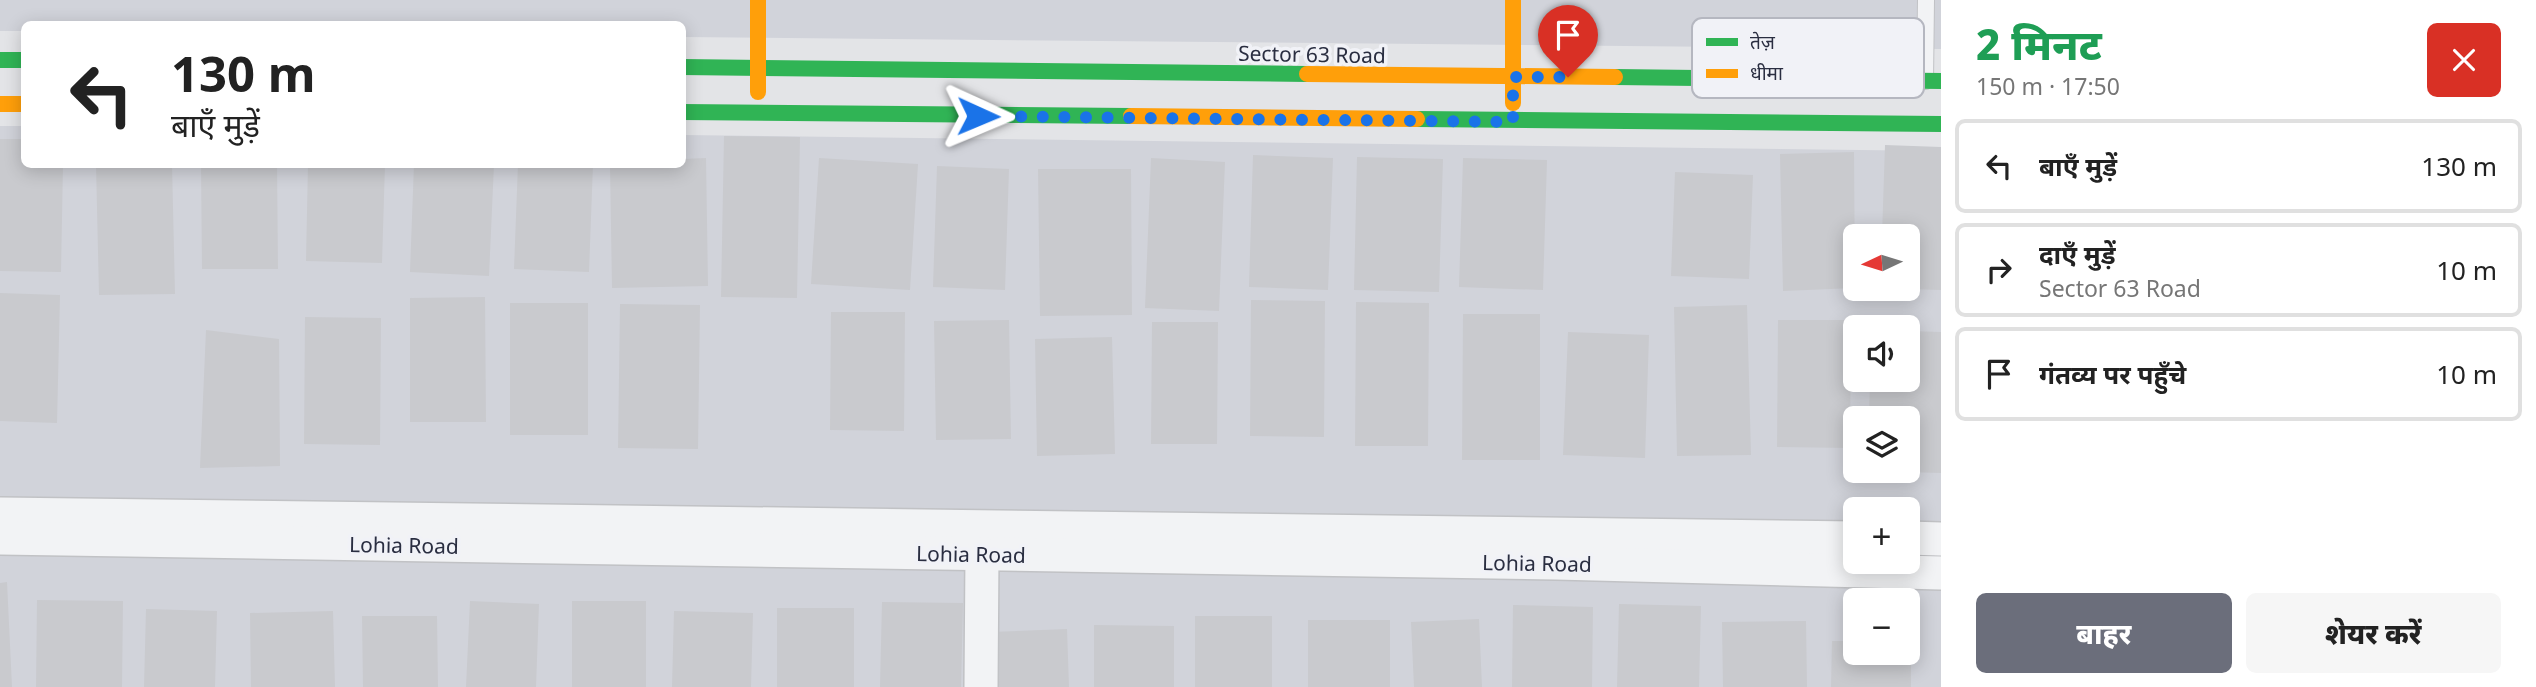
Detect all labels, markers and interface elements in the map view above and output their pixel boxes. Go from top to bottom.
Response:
pin [1538,5,1598,77]
text: 2 मिनट [1976,15,2102,72]
icon: arrive [1549,16,1587,54]
legend [1692,18,1924,98]
button: close [2427,23,2501,97]
text: तेज़ [1750,29,1776,55]
street label: Sector 63 Road [1238,39,1386,69]
text: 130 m [171,40,316,106]
icon: left [56,49,147,140]
text: धीमा [1750,60,1784,86]
text: 150 m · 17:50 [1976,70,2120,102]
position arrow [941,79,1015,153]
text: बाएँ मुड़ें [171,103,260,146]
icon: left [1980,147,2018,185]
text: बाएँ मुड़ें [2039,148,2117,184]
text: 130 m [2421,148,2497,184]
north arrow [1843,224,1920,301]
map controls [1843,224,1920,665]
text: दाएँ मुड़ें [2039,236,2116,272]
icon: right [1980,251,2018,289]
text: 10 m [2436,252,2497,288]
text: Sector 63 Road [2039,272,2201,304]
button: sound [1843,315,1920,392]
icon: arrive [1980,355,2018,393]
text: गंतव्य पर पहुँचे [2039,356,2186,392]
text: 10 m [2436,356,2497,392]
button: layers [1843,406,1920,483]
button: + [1843,497,1920,574]
street label: Lohia Road [349,530,459,560]
street label: Lohia Road [916,539,1026,569]
street label: Lohia Road [1482,548,1592,578]
button: − [1843,588,1920,665]
button: बाहर [1976,593,2232,673]
button: शेयर करें [2246,593,2501,673]

